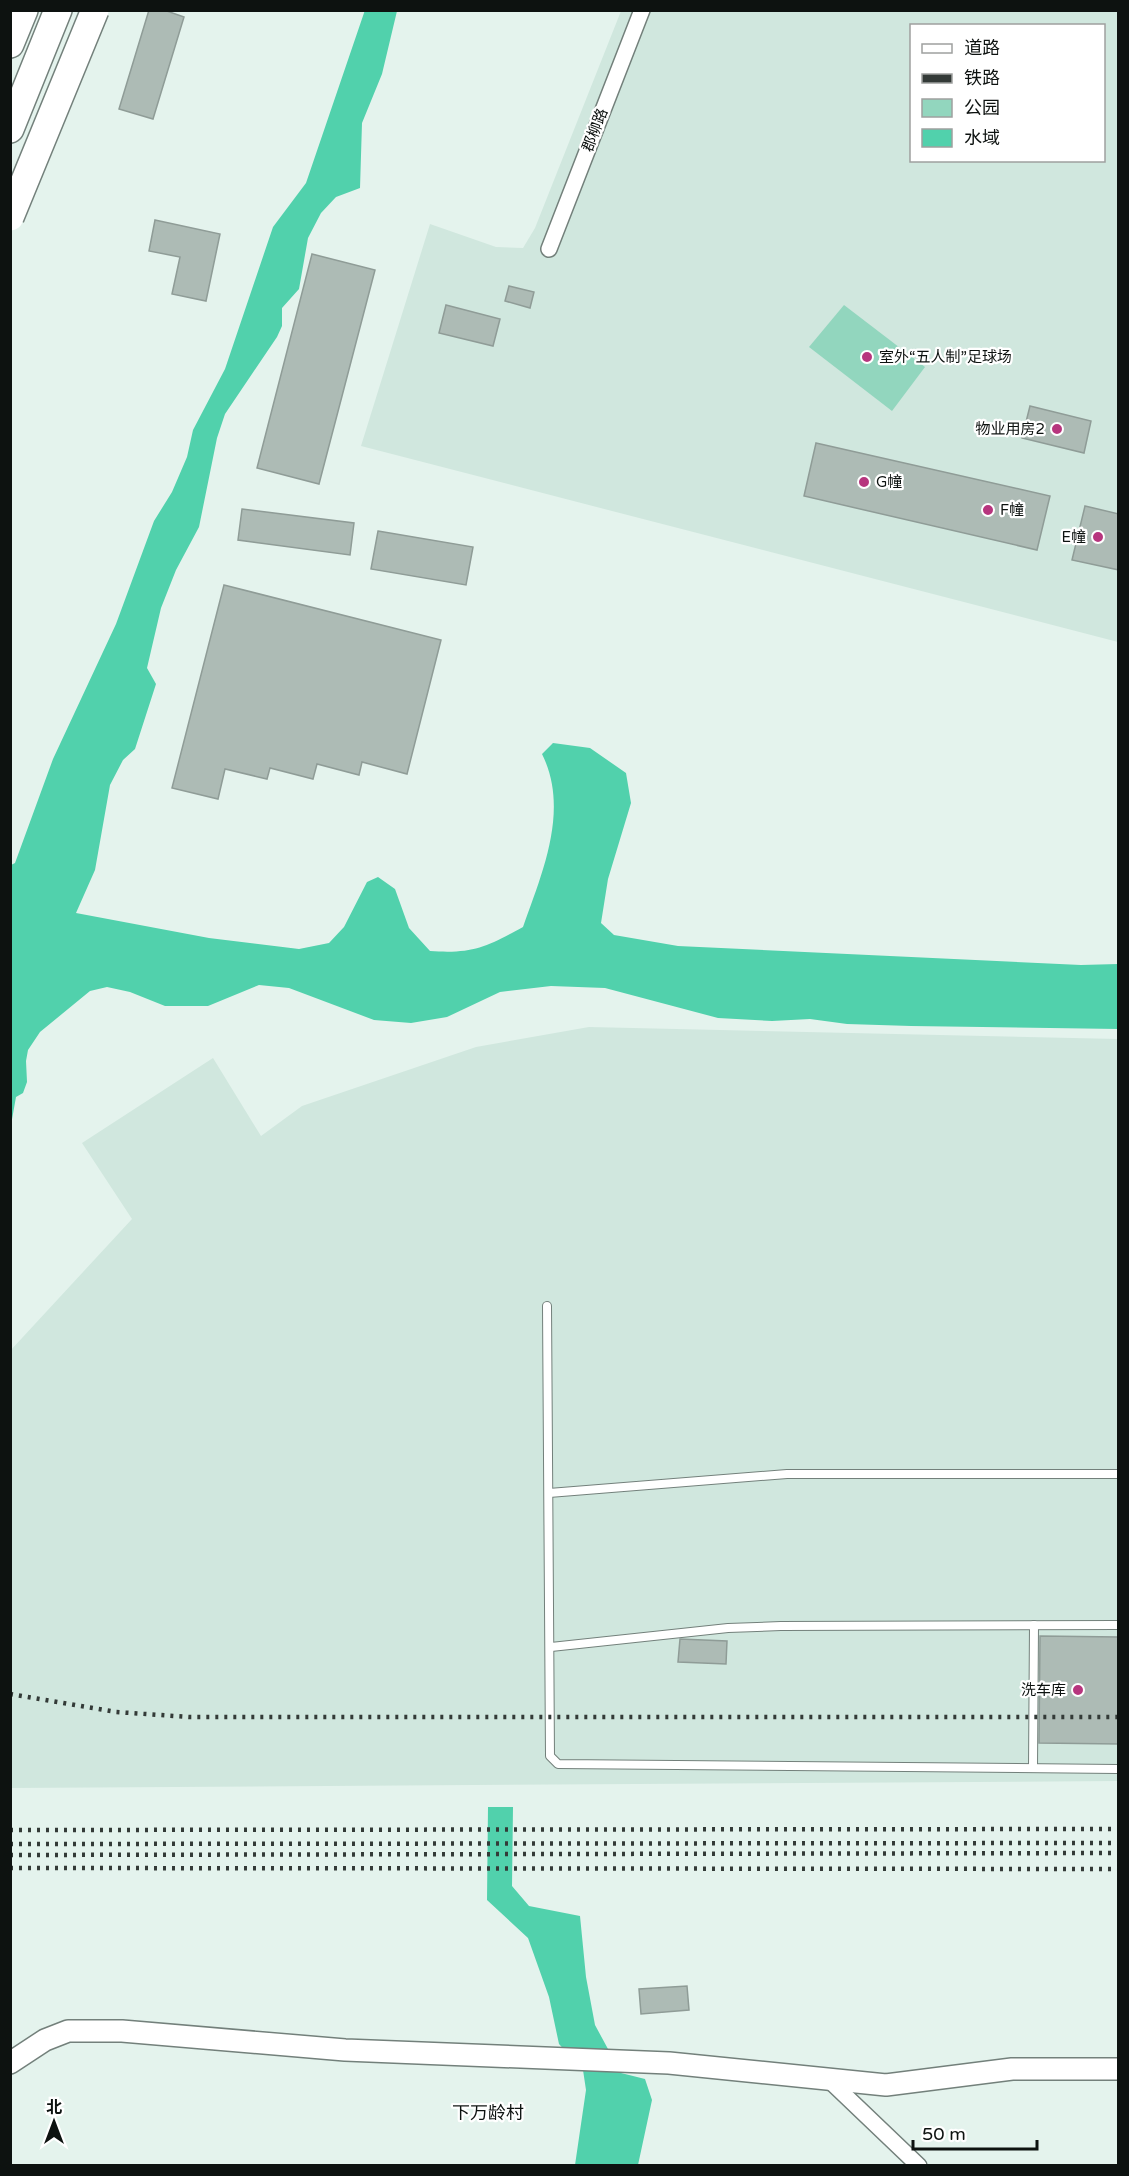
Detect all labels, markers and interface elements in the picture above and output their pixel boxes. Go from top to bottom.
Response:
legend [910,24,1105,162]
text: 道路 [964,37,1000,59]
text: 铁路 [964,67,1000,89]
text: 公园 [964,97,1000,119]
street label: 郡柳路 [579,106,611,154]
text: 水域 [964,127,1000,149]
place label: 室外“五人制”足球场 [879,348,1012,366]
marker: 室外“五人制”足球场 [860,350,874,364]
place label: 物业用房2 [976,420,1045,438]
marker: 物业用房2 [1050,422,1064,436]
place label: G幢 [876,473,902,491]
marker: G幢 [857,475,871,489]
place label: F幢 [1000,501,1024,519]
marker: F幢 [981,503,995,517]
place label: E幢 [1061,528,1086,546]
marker: E幢 [1091,530,1105,544]
place label: 洗车库 [1021,1681,1066,1699]
marker: 洗车库 [1071,1683,1085,1697]
north arrow [24,2092,84,2152]
text: 北 [46,2098,62,2118]
district label: 下万龄村 [452,2102,524,2124]
scale bar [913,2113,1038,2151]
text: 50 m [922,2123,966,2145]

